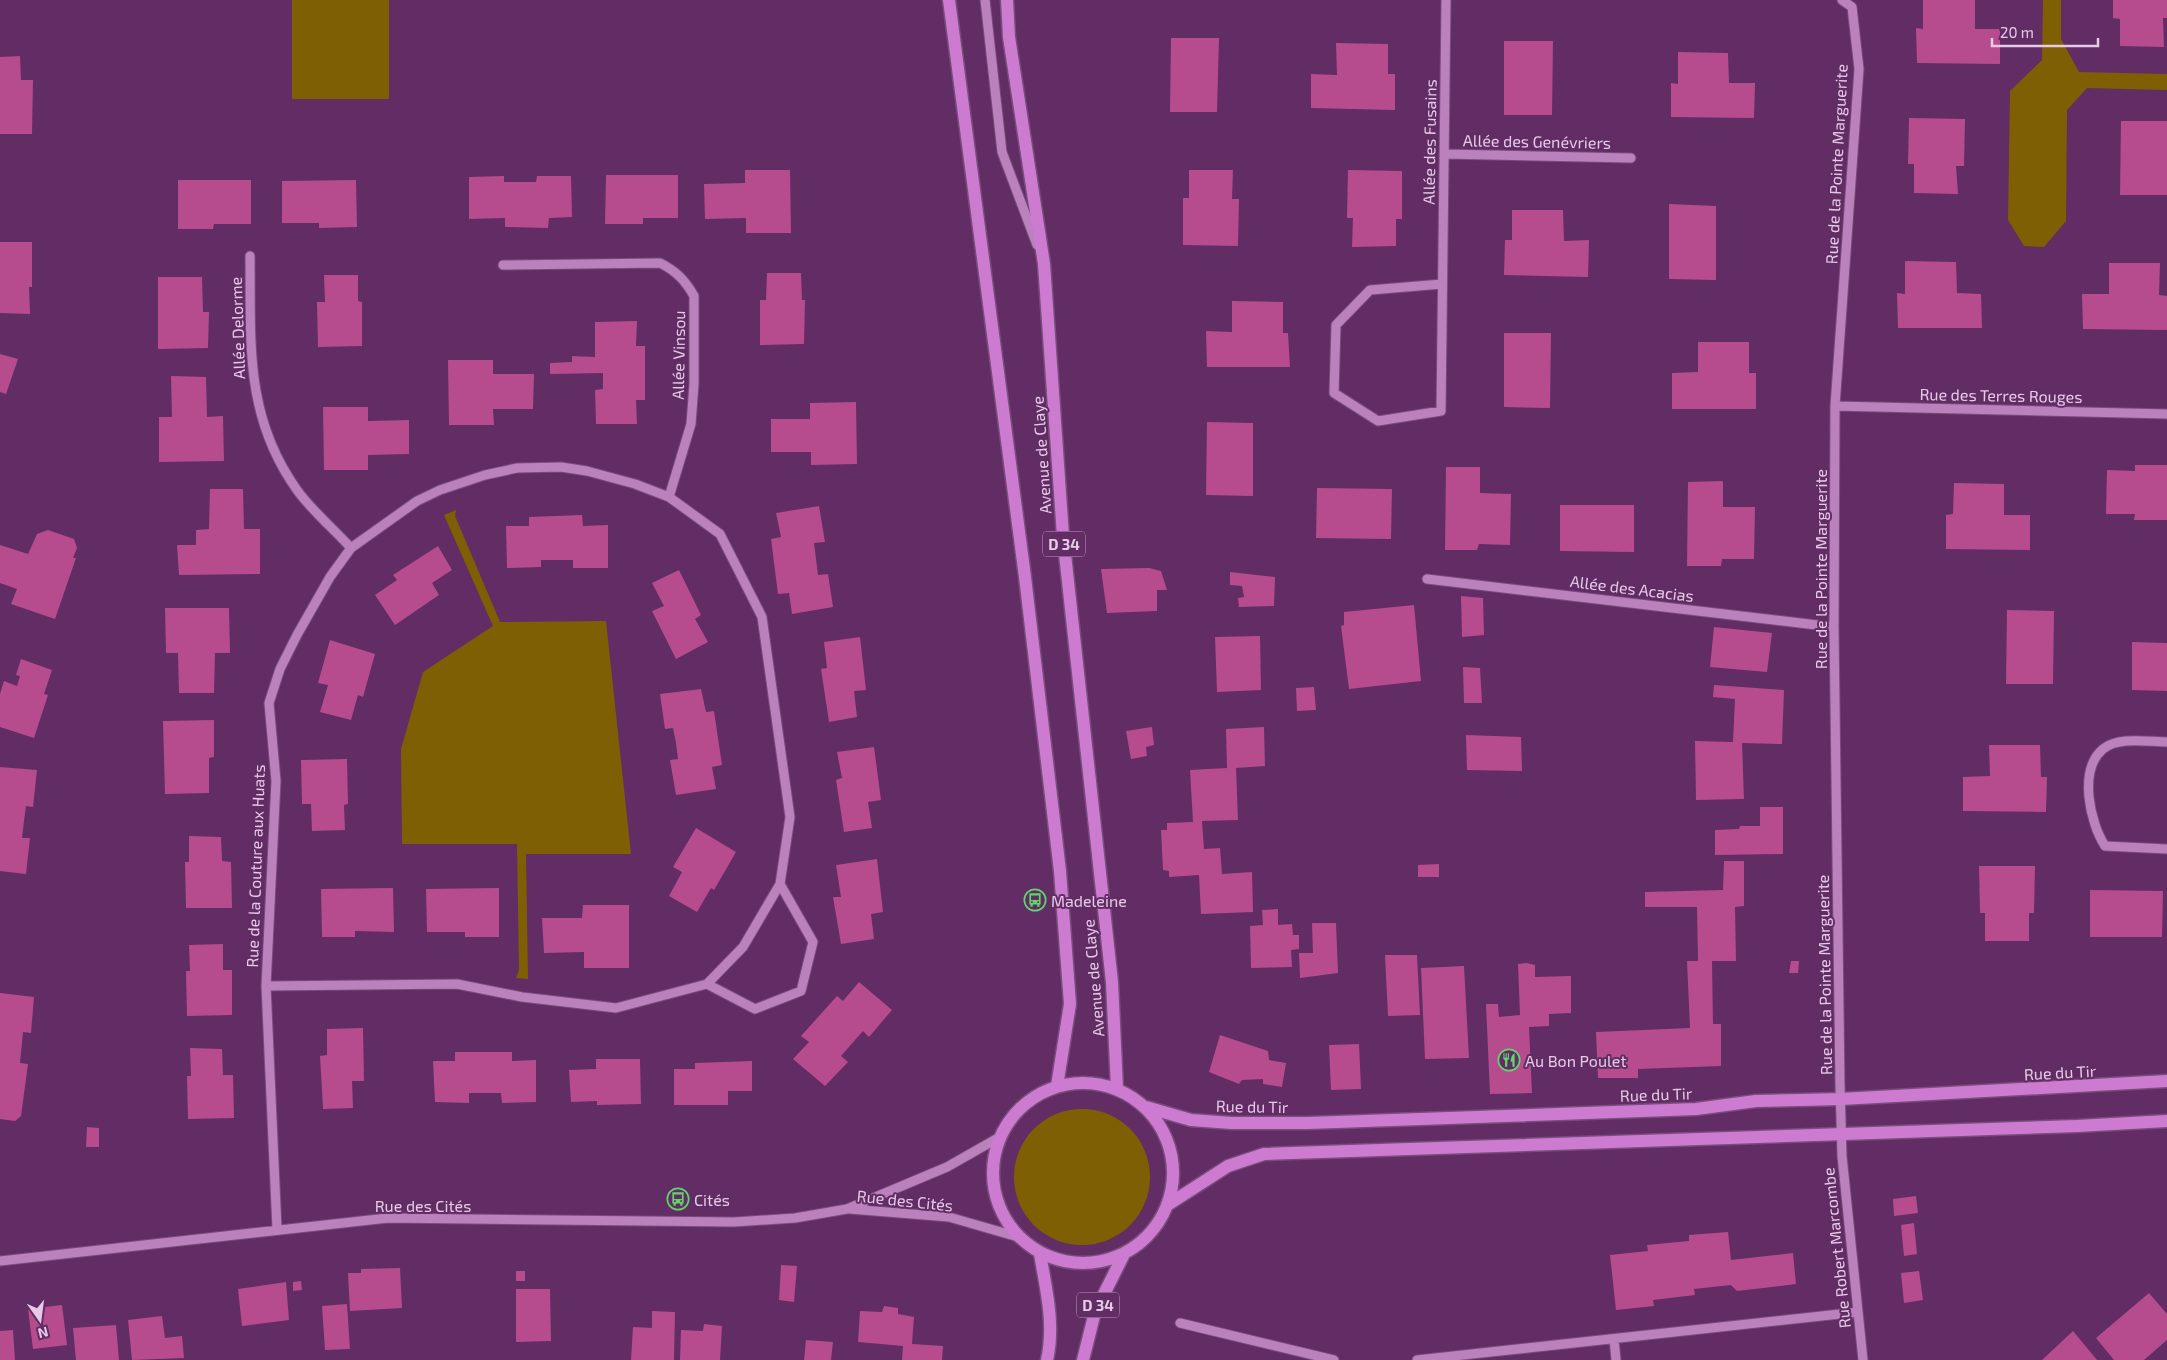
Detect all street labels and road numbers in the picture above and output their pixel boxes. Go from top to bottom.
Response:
street label: Rue de la Pointe Marguerite [1821,63,1851,265]
street label: Allée des Fusains [1418,79,1440,205]
street label: Allée des Genévriers [1463,130,1611,152]
street label: Allée Delorme [226,277,248,379]
street label: Allée Vinsou [668,310,688,400]
street label: Rue des Terres Rouges [1919,384,2083,406]
street label: Avenue de Claye [1027,395,1055,515]
street label: Rue de la Pointe Marguerite [1811,469,1830,669]
road number: D 34 [1043,532,1085,556]
street label: Allée des Acacias [1569,571,1695,605]
street label: Rue de la Couture aux Huats [242,764,268,968]
street label: Rue de la Pointe Marguerite [1813,875,1835,1075]
street label: Avenue de Claye [1078,918,1108,1038]
street label: Rue du Tir [2023,1061,2097,1083]
street label: Rue du Tir [1620,1083,1693,1105]
street label: Rue du Tir [1216,1096,1289,1116]
street label: Rue Robert Marcombe [1818,1167,1854,1329]
street label: Rue des Cités [856,1186,954,1214]
street label: Rue des Cités [375,1196,471,1215]
road number: D 34 [1077,1292,1119,1318]

